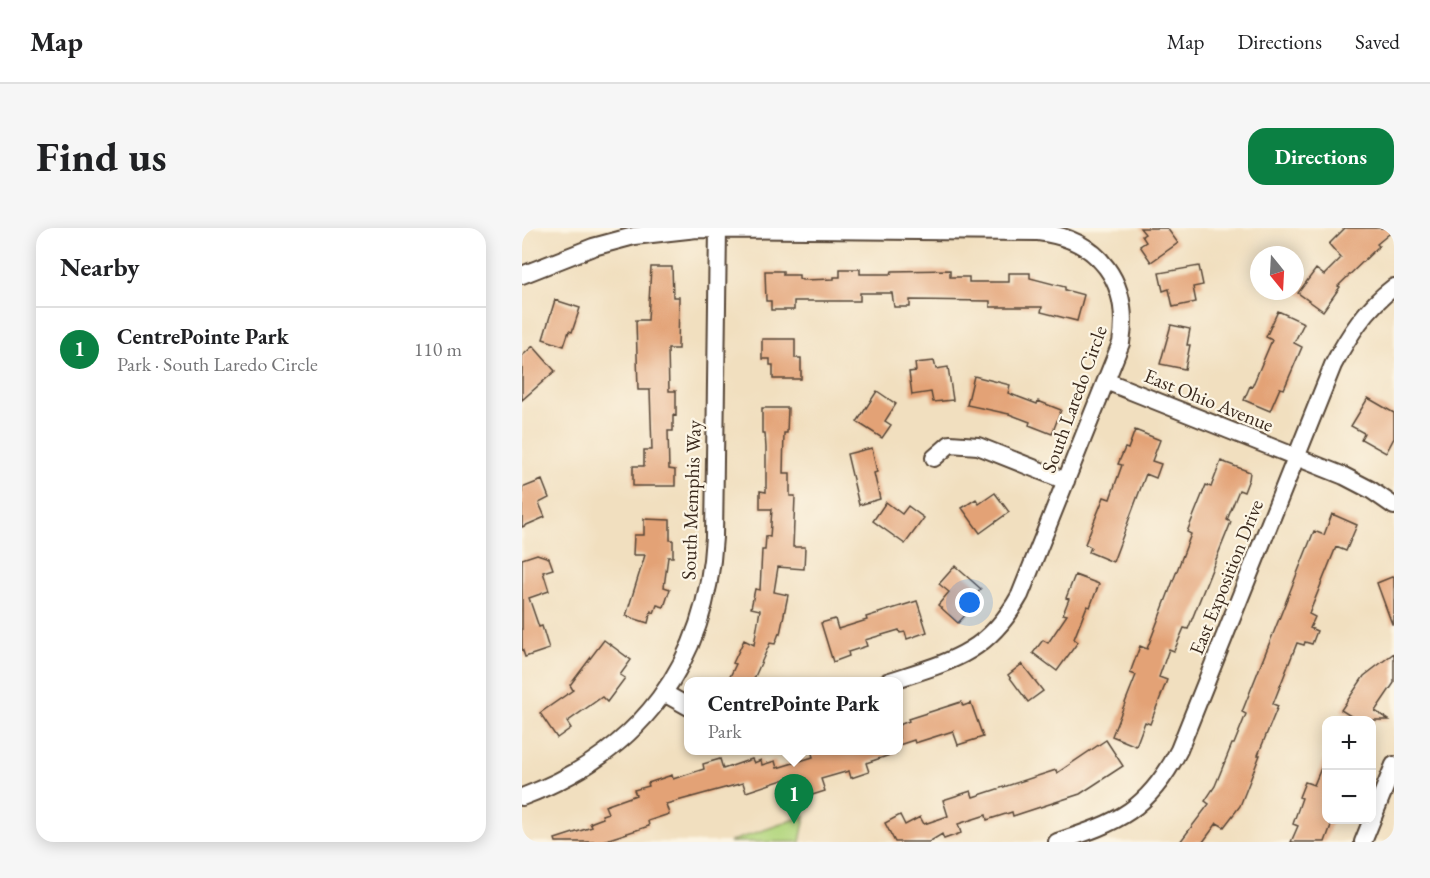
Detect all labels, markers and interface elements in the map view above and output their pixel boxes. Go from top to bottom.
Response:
text: Map [30,23,83,59]
text: Map [1167,28,1204,55]
text: Directions [1237,28,1322,55]
text: Saved [1355,28,1400,55]
button: Directions [1248,128,1394,185]
text: Find us [36,129,167,184]
north arrow [1250,246,1304,300]
text: Nearby [60,250,140,284]
text: CentrePointe Park [117,322,289,351]
street label: South Laredo Circle [1035,322,1113,476]
text: 1 [74,336,85,362]
text: 110 m [414,336,462,362]
text: Park · South Laredo Circle [117,351,318,377]
street label: East Ohio Avenue [1140,362,1278,438]
street label: South Memphis Way [675,419,707,580]
street label: East Exposition Drive [1183,495,1269,659]
your location [955,588,984,617]
popup [684,677,903,755]
text: CentrePointe Park [708,689,879,718]
map controls [1322,716,1376,824]
button: + [1322,716,1376,770]
text: Park [708,718,742,744]
button: − [1322,770,1376,824]
pin: 1 [774,774,814,824]

